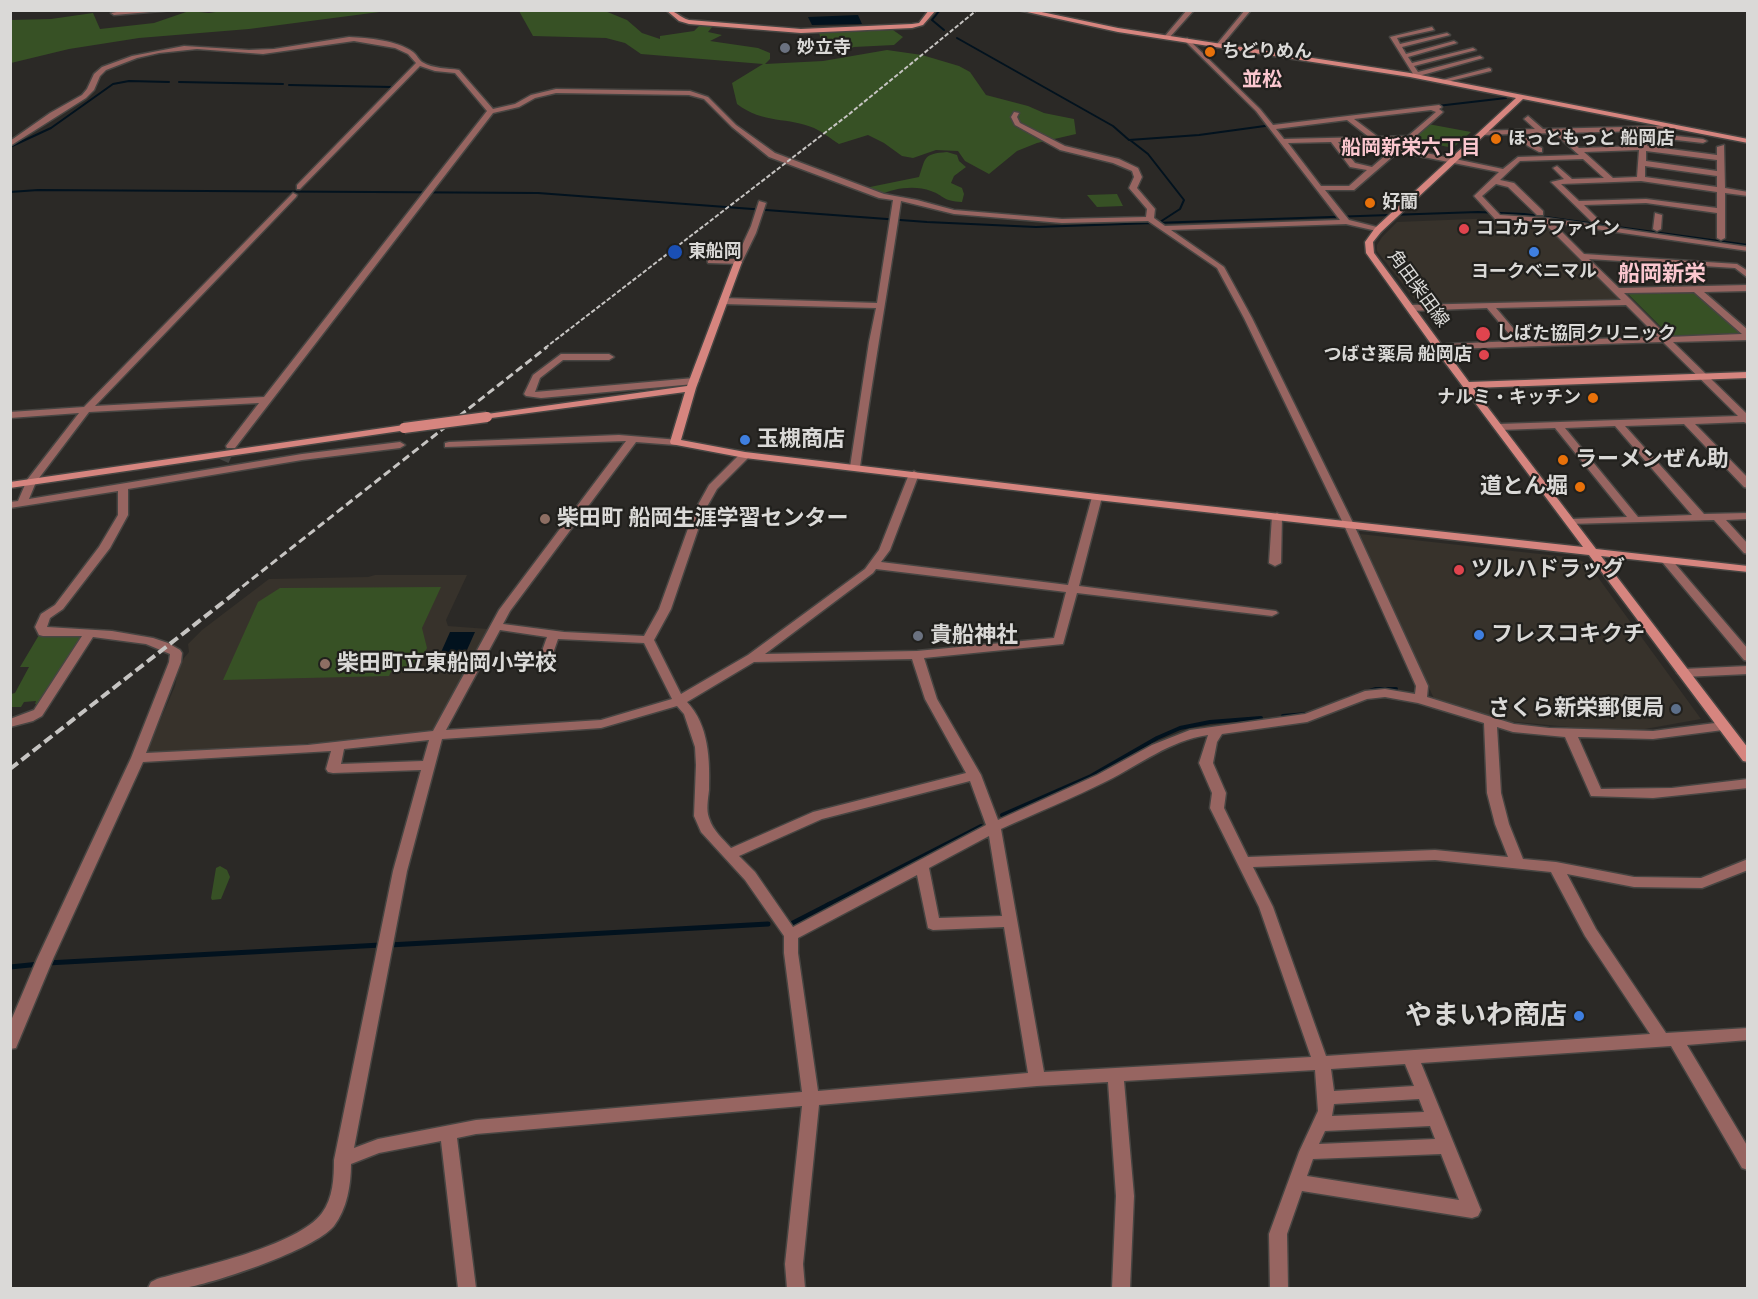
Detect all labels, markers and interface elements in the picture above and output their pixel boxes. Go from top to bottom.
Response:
place label: 妙立寺 [797,37,851,59]
marker: 妙立寺 [778,41,792,55]
place label: ちどりめん [1222,41,1312,63]
marker: ちどりめん [1203,45,1217,59]
district label: 並松 [1242,68,1282,92]
place label: ほっともっと 船岡店 [1508,128,1675,150]
marker: ほっともっと 船岡店 [1489,132,1503,146]
district label: 船岡新栄六丁目 [1341,136,1481,160]
place label: 好蘭 [1382,192,1418,214]
marker: 好蘭 [1363,196,1377,210]
place label: ココカラファイン [1476,218,1620,240]
marker: ココカラファイン [1457,222,1471,236]
place label: 東船岡 [688,241,742,263]
marker: 東船岡 [666,243,684,261]
marker: ヨークベニマル [1527,245,1541,259]
street label: 角田柴田線 [1383,246,1453,332]
place label: ヨークベニマル [1471,261,1597,283]
district label: 船岡新栄 [1618,262,1706,288]
place label: しばた協同クリニック [1496,323,1676,345]
marker: しばた協同クリニック [1474,325,1492,343]
place label: つばさ薬局 船岡店 [1323,344,1472,366]
marker: つばさ薬局 船岡店 [1477,348,1491,362]
place label: ナルミ・キッチン [1437,387,1581,409]
marker: ナルミ・キッチン [1586,391,1600,405]
place label: 玉槻商店 [757,427,845,453]
marker: 玉槻商店 [738,433,752,447]
place label: ラーメンぜん助 [1575,447,1729,473]
marker: ラーメンぜん助 [1556,453,1570,467]
place label: 道とん堀 [1480,474,1568,500]
marker: 道とん堀 [1573,480,1587,494]
place label: 柴田町 船岡生涯学習センター [557,506,849,532]
marker: 柴田町 船岡生涯学習センター [538,512,552,526]
place label: ツルハドラッグ [1471,557,1625,583]
marker: ツルハドラッグ [1452,563,1466,577]
place label: フレスコキクチ [1491,622,1645,648]
place label: 貴船神社 [930,623,1018,649]
marker: フレスコキクチ [1472,628,1486,642]
marker: 貴船神社 [911,629,925,643]
place label: 柴田町立東船岡小学校 [337,651,557,677]
marker: 柴田町立東船岡小学校 [318,657,332,671]
place label: さくら新栄郵便局 [1488,696,1664,722]
marker: さくら新栄郵便局 [1669,702,1683,716]
place label: やまいわ商店 [1405,1000,1567,1032]
marker: やまいわ商店 [1572,1009,1586,1023]

